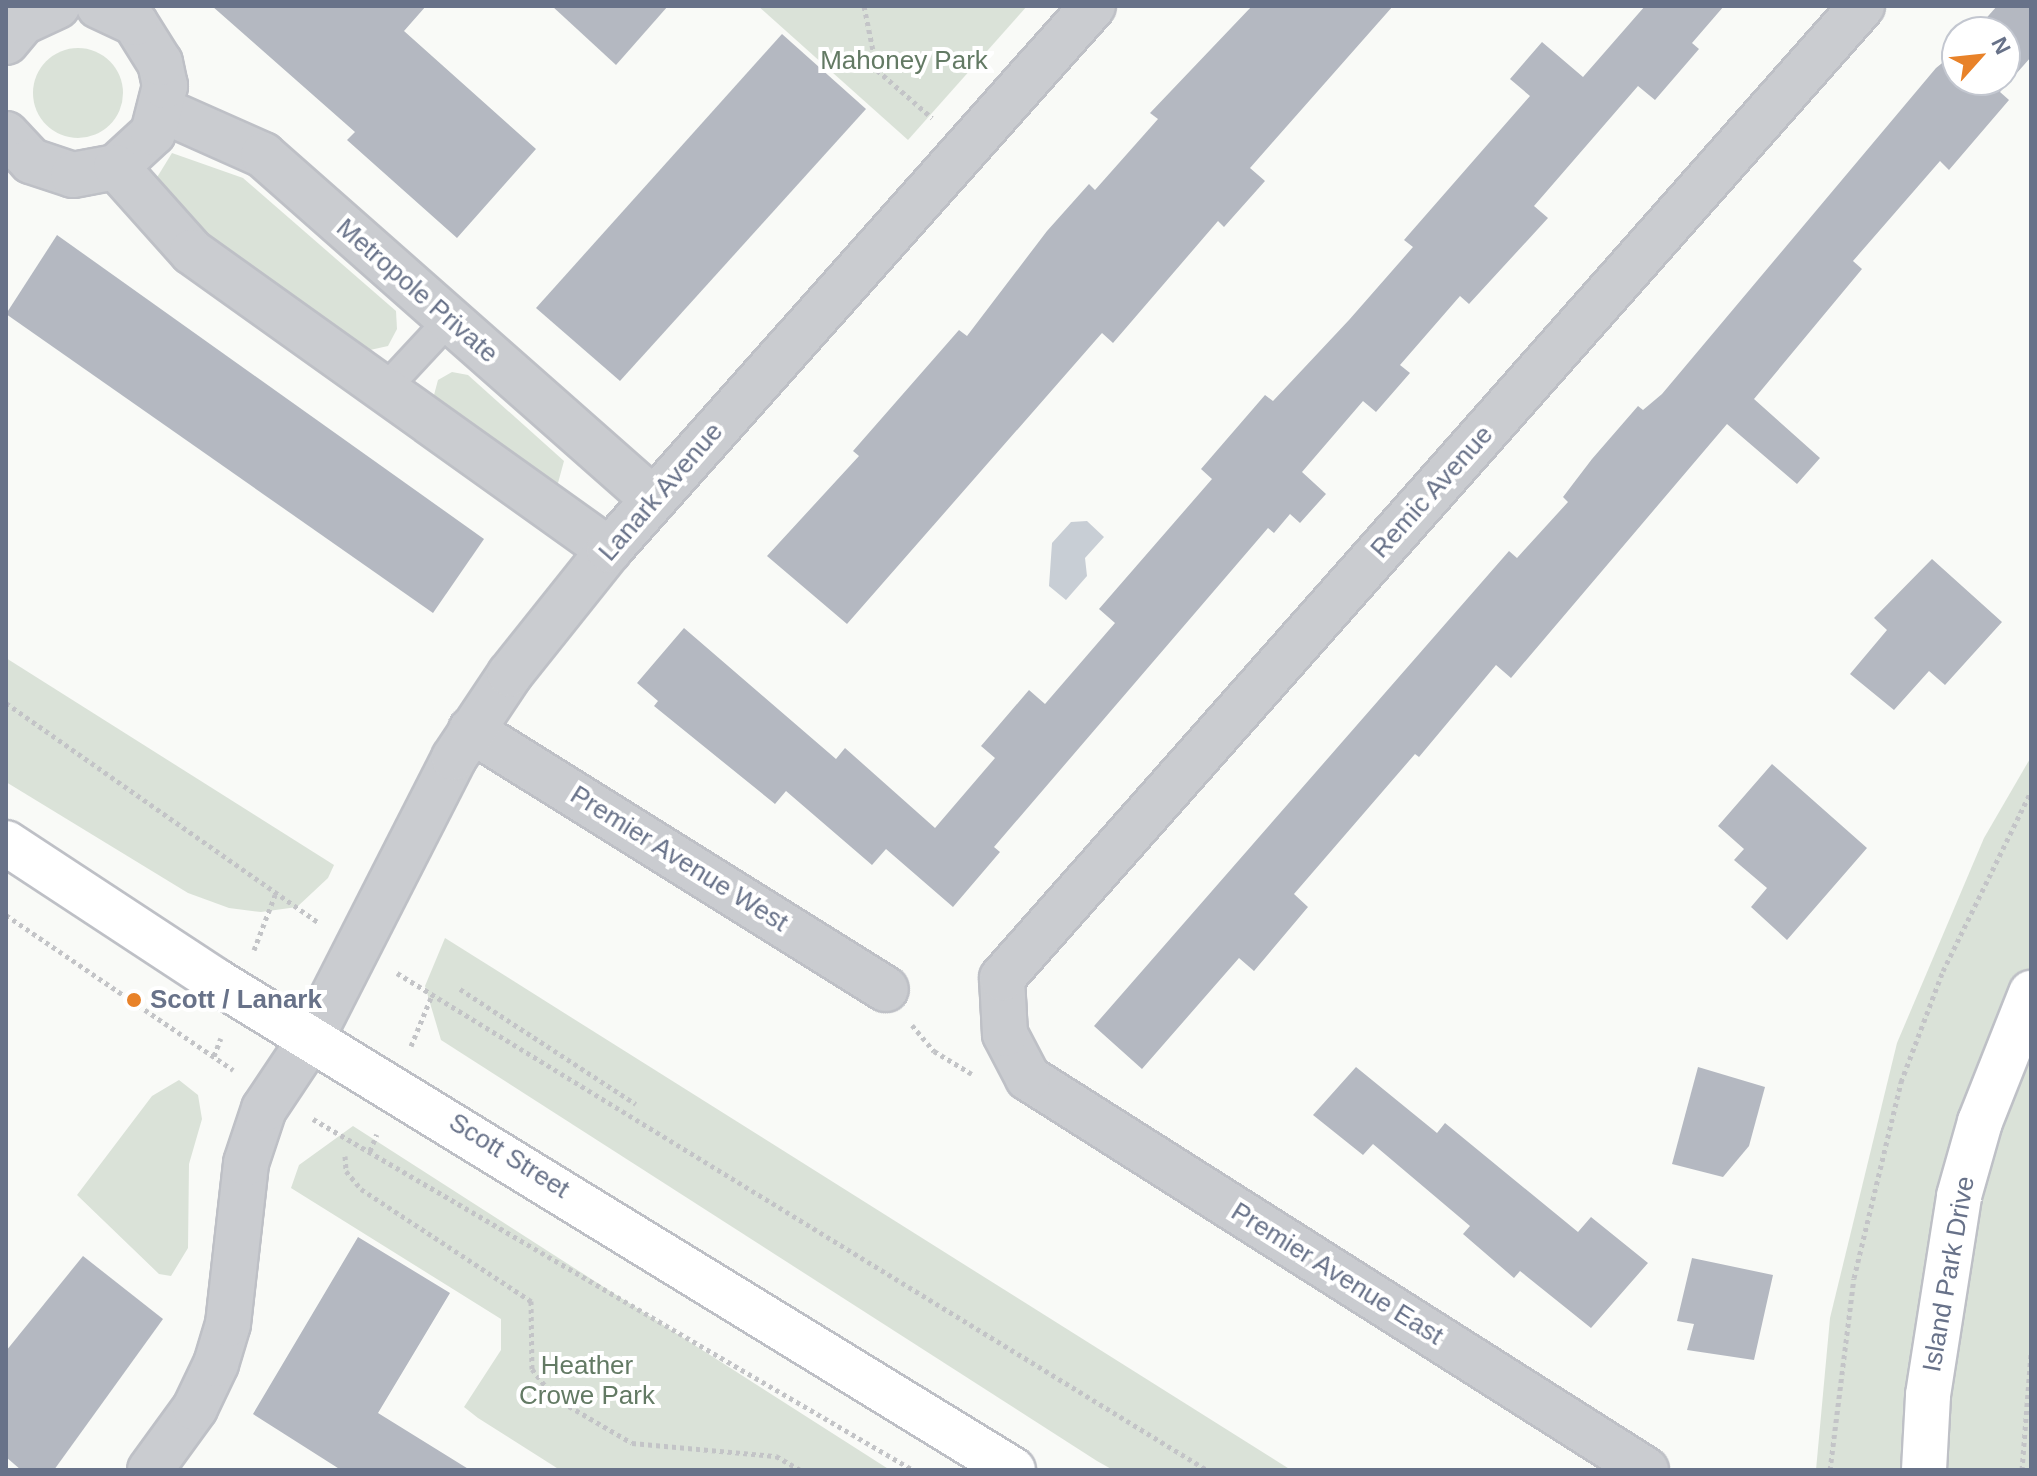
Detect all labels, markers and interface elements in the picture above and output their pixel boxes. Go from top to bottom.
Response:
north arrow [1941,16,2021,96]
text: N [1986,33,2016,59]
park label: Mahoney Park [820,45,988,77]
street label: Metropole Private [330,212,504,370]
street label: Lanark Avenue [592,416,730,568]
street label: Remic Avenue [1364,419,1500,565]
street label: Premier Avenue West [564,779,794,939]
place label: Scott / Lanark [150,984,322,1016]
marker: Scott / Lanark [125,991,143,1009]
street label: Scott Street [443,1107,575,1205]
street label: Island Park Drive [1916,1174,1982,1374]
street label: Premier Avenue East [1225,1196,1449,1352]
park label: Heather Crowe Park [519,1350,655,1412]

